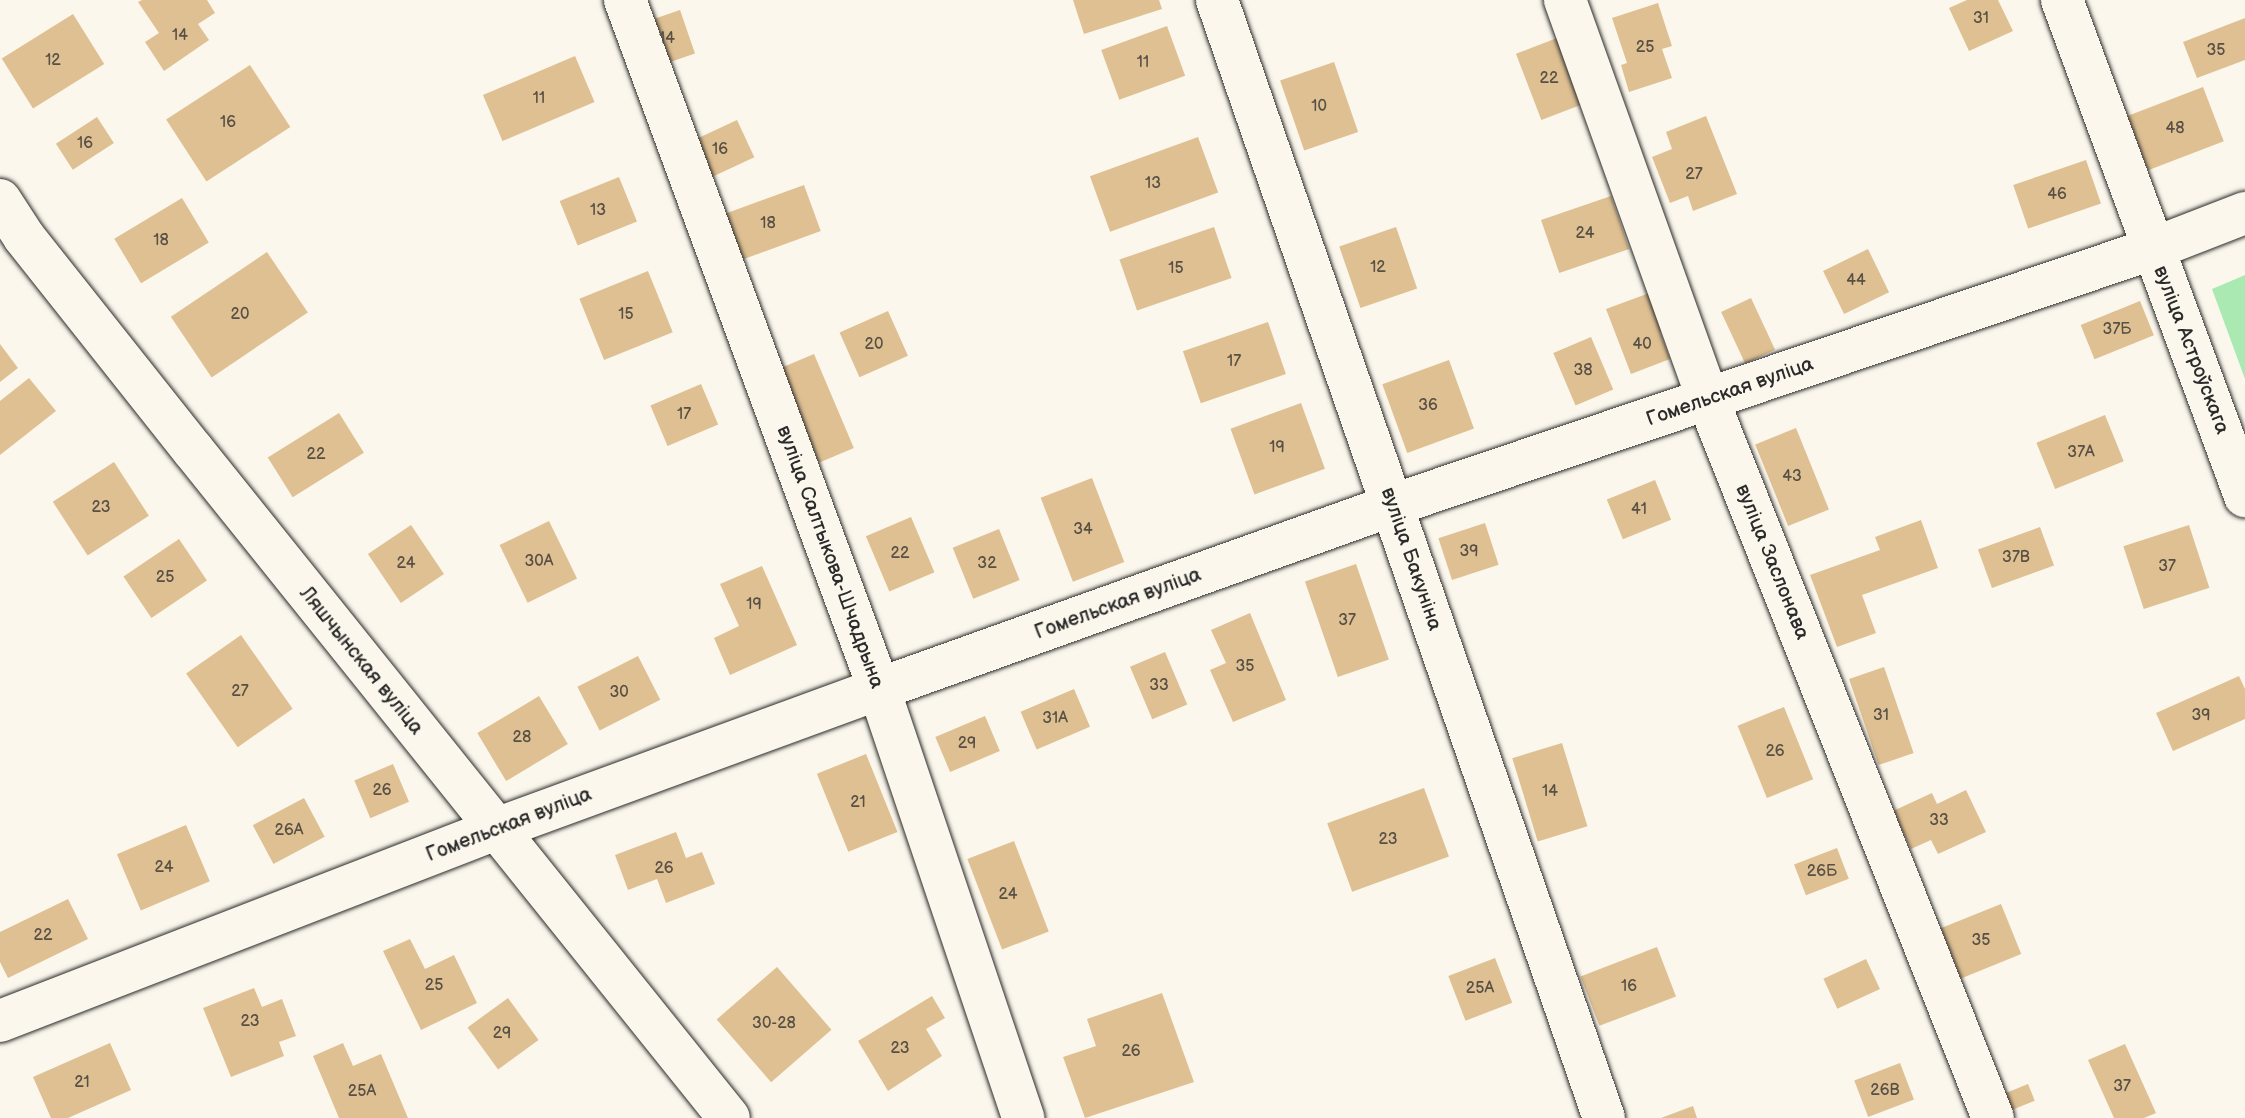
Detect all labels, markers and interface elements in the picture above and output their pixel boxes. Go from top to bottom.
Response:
house number: 31 [1973,9,1989,29]
house number: 14 [172,26,188,46]
house number: 14 [659,29,675,49]
house number: 25 [1636,38,1654,58]
house number: 35 [2206,41,2226,61]
house number: 12 [45,51,61,71]
house number: 11 [1137,53,1149,73]
house number: 22 [1540,69,1558,89]
house number: 11 [533,89,545,109]
house number: 10 [1311,97,1327,117]
house number: 16 [220,113,236,133]
house number: 48 [2165,119,2185,139]
house number: 16 [77,134,93,154]
house number: 16 [712,140,728,160]
house number: 27 [1685,165,1703,185]
house number: 13 [1145,174,1161,194]
house number: 46 [2047,185,2067,205]
house number: 13 [590,201,606,221]
house number: 18 [760,214,776,234]
house number: 24 [1576,224,1594,244]
house number: 18 [153,231,169,251]
house number: 12 [1370,258,1386,278]
house number: 15 [1168,259,1184,279]
street label: вуліца Астроўскага [2148,262,2234,438]
house number: 44 [1846,271,1866,291]
house number: 20 [231,305,249,325]
house number: 15 [618,305,634,325]
house number: 37Б [2103,320,2131,340]
house number: 20 [865,335,883,355]
house number: 40 [1632,335,1652,355]
house number: 17 [1227,352,1241,372]
street label: Гомельская вуліца [1643,352,1817,432]
house number: 38 [1573,361,1593,381]
house number: 36 [1418,396,1438,416]
house number: 17 [677,405,691,425]
street label: вуліца Салтыкова-Шчадрына [771,422,889,692]
house number: 19 [1269,438,1285,458]
house number: 37А [2067,443,2095,463]
house number: 22 [307,445,325,465]
house number: 43 [1782,467,1802,487]
street label: вуліца Заслонава [1730,481,1814,643]
street label: вуліца Бакуніна [1375,484,1447,634]
house number: 23 [92,498,110,518]
house number: 41 [1631,500,1647,520]
house number: 34 [1073,520,1093,540]
house number: 39 [1459,542,1479,562]
house number: 22 [891,544,909,564]
house number: 37В [2002,548,2030,568]
house number: 30А [525,552,553,572]
house number: 24 [397,554,415,574]
house number: 32 [977,554,997,574]
house number: 37 [2158,557,2176,577]
street label: Гомельская вуліца [1032,563,1204,645]
house number: 25 [156,568,174,588]
street label: Ляшчынская вуліца [294,582,428,740]
house number: 19 [746,595,762,615]
house number: 37 [1338,611,1356,631]
house number: 35 [1235,657,1255,677]
house number: 33 [1149,676,1169,696]
house number: 27 [231,682,249,702]
house number: 30 [609,683,629,703]
house number: 31 [1873,706,1889,726]
house number: 39 [2191,706,2211,726]
house number: 31А [1042,709,1068,729]
house number: 28 [513,728,531,748]
house number: 29 [958,734,976,754]
house number: 26 [1765,742,1785,762]
house number: 26 [372,781,392,801]
street label: Гомельская вуліца [423,782,595,868]
house number: 14 [1542,782,1558,802]
house number: 21 [850,793,866,813]
house number: 33 [1929,811,1949,831]
house number: 26А [275,821,303,841]
house number: 23 [1379,830,1397,850]
house number: 24 [155,858,173,878]
house number: 26 [654,859,674,879]
house number: 26Б [1807,862,1837,882]
house number: 24 [999,885,1017,905]
house number: 22 [34,926,52,946]
house number: 35 [1971,931,1991,951]
house number: 25 [425,976,443,996]
house number: 16 [1621,977,1637,997]
house number: 25А [1466,979,1494,999]
house number: 23 [241,1012,259,1032]
house number: 30-28 [752,1014,796,1034]
house number: 29 [493,1024,511,1044]
house number: 23 [891,1039,909,1059]
house number: 26 [1121,1042,1141,1062]
house number: 21 [74,1073,90,1093]
house number: 37 [2113,1077,2131,1097]
house number: 26В [1870,1081,1900,1101]
house number: 25А [348,1082,376,1102]

